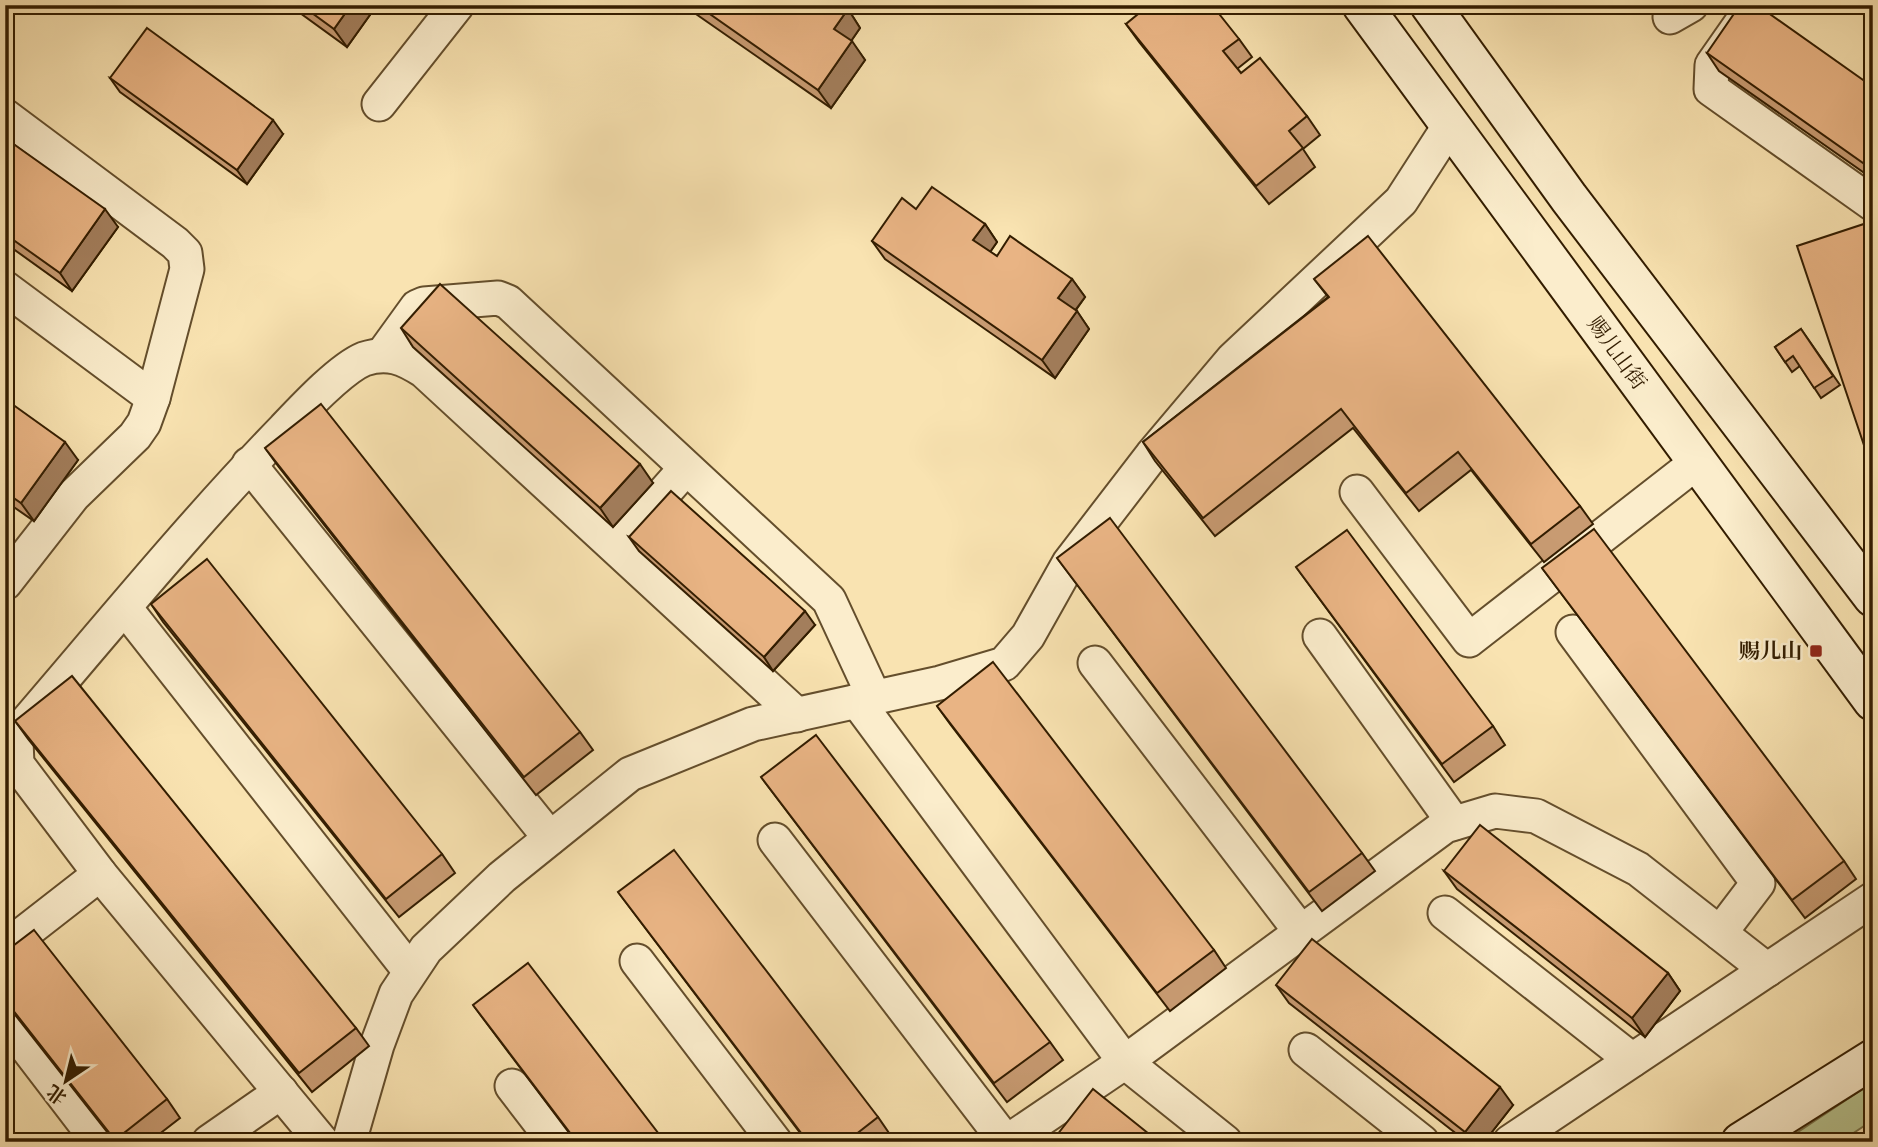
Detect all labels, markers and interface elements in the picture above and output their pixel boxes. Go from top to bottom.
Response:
street label: 赐儿山街 [1581,311,1653,395]
place label: 赐儿山 [1739,637,1802,665]
marker: 赐儿山 [1808,643,1824,659]
north arrow [32,1046,102,1116]
text: 北 [42,1078,72,1110]

